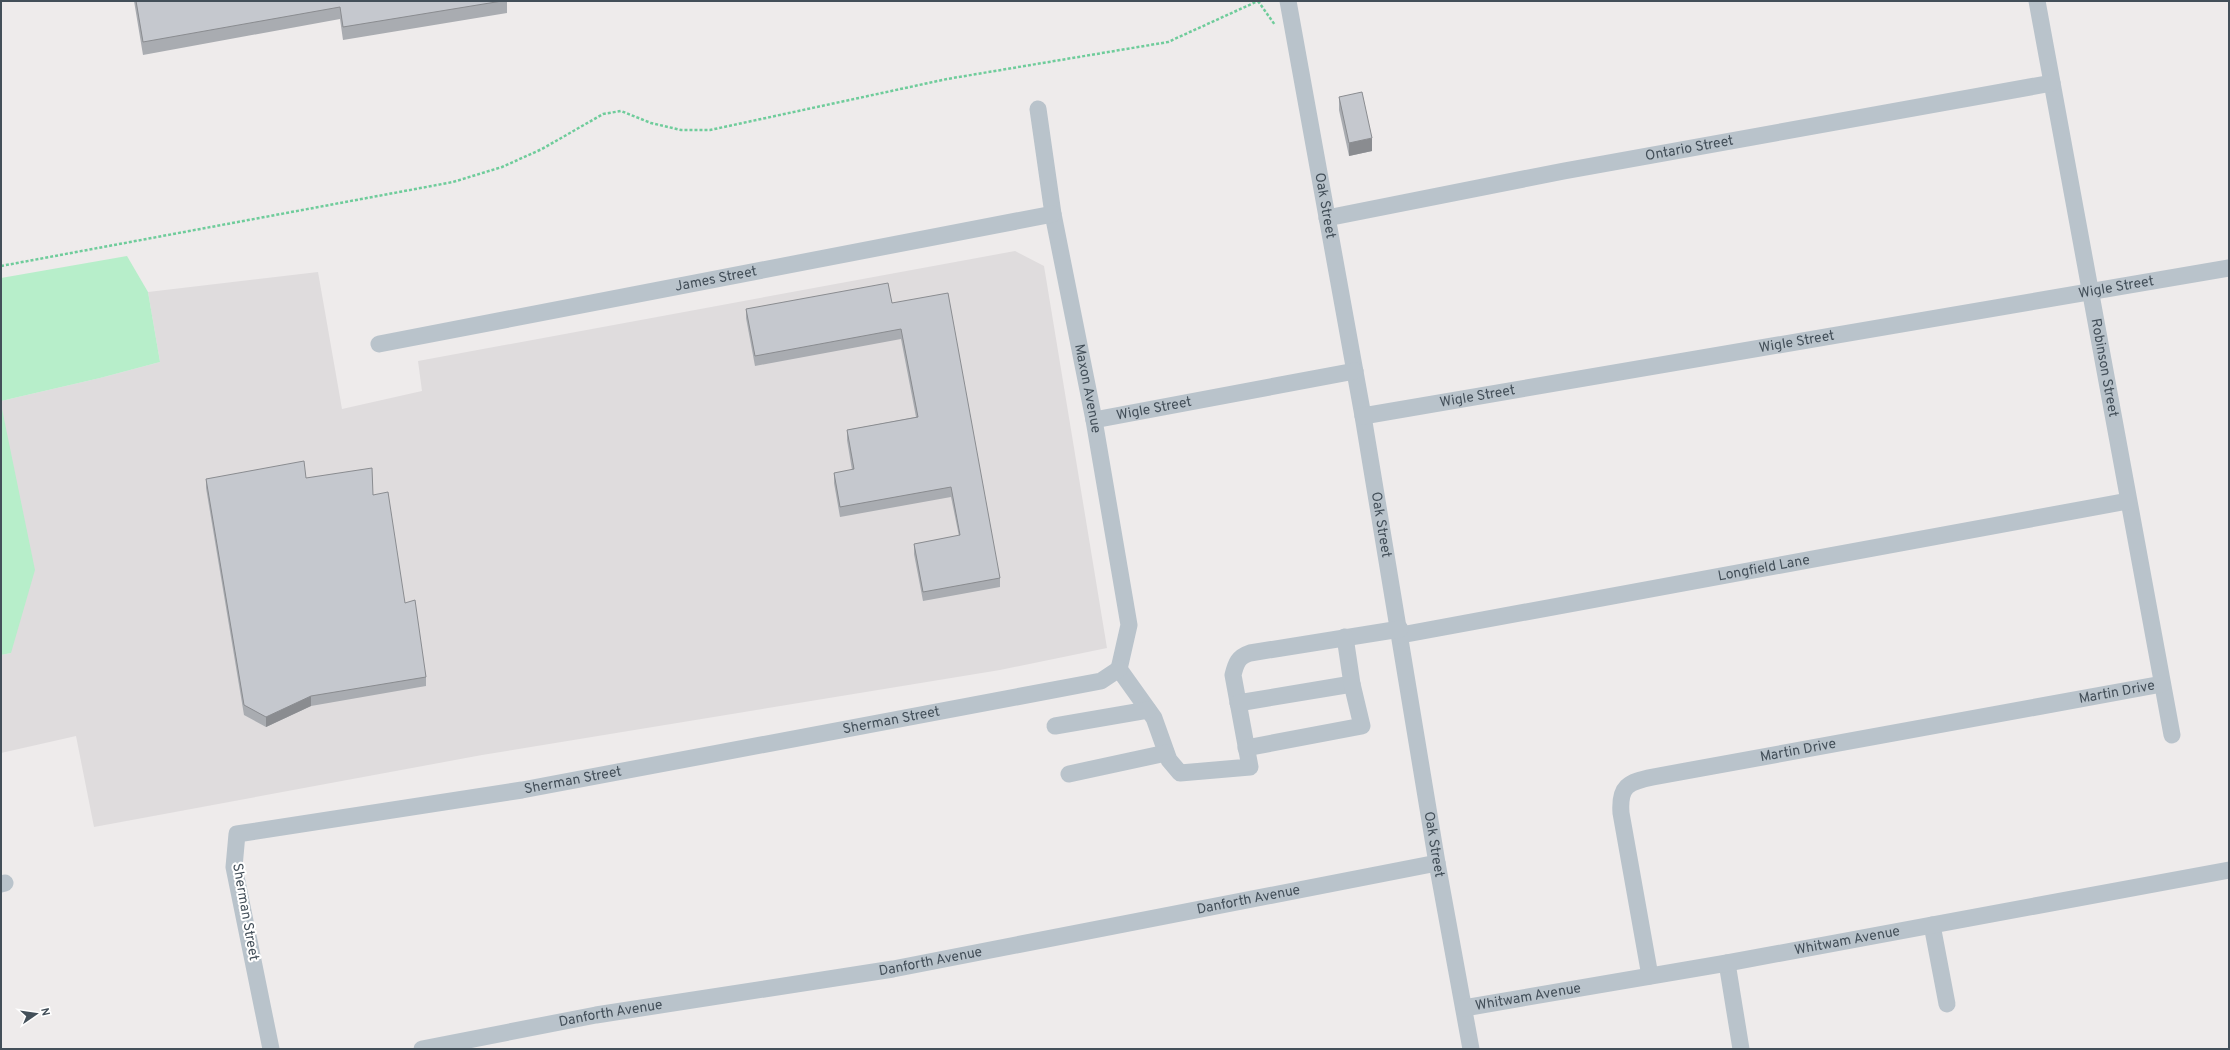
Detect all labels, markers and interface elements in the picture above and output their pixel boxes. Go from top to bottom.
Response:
street label: Ontario Street [1644,132,1735,165]
street label: Oak Street [1311,171,1339,240]
street label: James Street [673,263,758,295]
street label: Wigle Street [2077,272,2155,302]
street label: Robinson Street [2087,317,2122,419]
street label: Wigle Street [1758,327,1836,357]
street label: Maxon Avenue [1071,342,1105,434]
street label: Wigle Street [1438,382,1516,411]
street label: Wigle Street [1115,393,1193,424]
street label: Oak Street [1367,491,1395,559]
street label: Longfield Lane [1717,551,1811,585]
street label: Martin Drive [2077,677,2156,708]
street label: Sherman Street [841,703,941,738]
street label: Martin Drive [1759,735,1838,766]
street label: Sherman Street [523,763,623,798]
street label: Oak Street [1420,810,1448,879]
street label: Sherman Street [228,862,262,962]
street label: Danforth Avenue [1195,881,1302,918]
street label: Whitwam Avenue [1793,923,1901,959]
street label: Danforth Avenue [878,943,984,980]
street label: Whitwam Avenue [1474,980,1582,1014]
north arrow [16,994,56,1034]
street label: Danforth Avenue [557,996,664,1031]
text: N [37,1007,52,1017]

